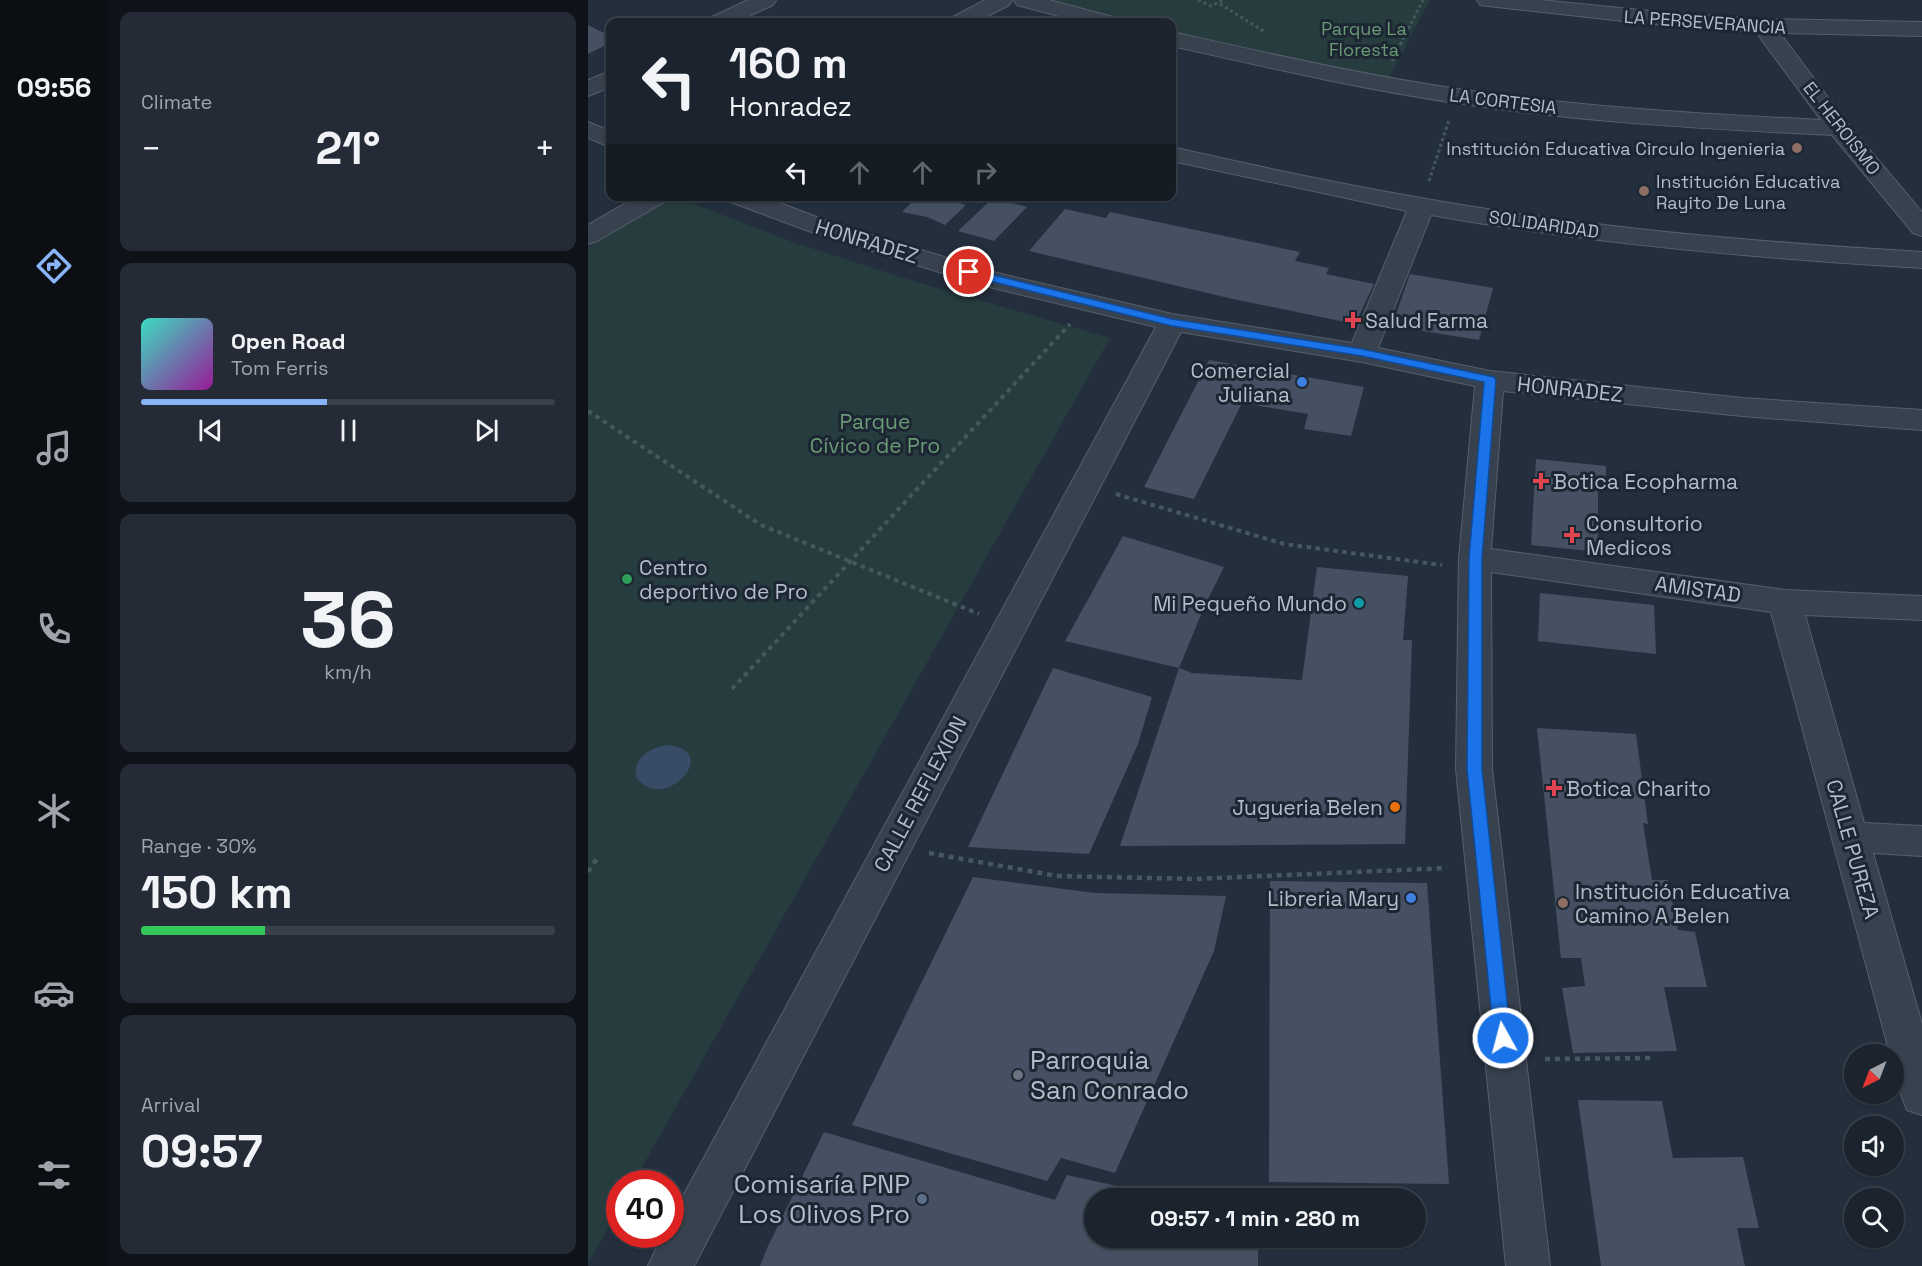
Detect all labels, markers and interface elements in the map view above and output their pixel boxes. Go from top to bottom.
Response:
street label: LA PERSEVERANCIA [1623,5,1787,39]
park label: Parque La Floresta [1321,17,1407,61]
text: 160 m [729,37,848,90]
icon: left [630,42,708,120]
text: 09:56 [16,70,92,105]
street label: EL HEROISMO [1798,77,1886,179]
street label: LA CORTESIA [1448,83,1558,119]
text: Climate [141,89,212,115]
text: Honradez [729,89,852,124]
text: 21° [316,120,380,177]
text: − [141,128,161,170]
text: + [535,128,555,170]
place label: Institución Educativa Circulo Ingenieria [1446,137,1785,160]
marker: Institución Educativa Circulo Ingenieria [1790,141,1804,155]
icon: left [780,156,813,189]
icon: ahead [843,156,876,189]
icon: ahead [906,156,939,189]
icon: right [969,156,1002,189]
place label: Institución Educativa Rayito De Luna [1656,170,1840,214]
marker: Institución Educativa Rayito De Luna [1637,184,1651,198]
street label: SOLIDARIDAD [1487,205,1601,243]
street label: HONRADEZ [812,213,922,269]
icon: directions [33,245,75,287]
pin [943,246,994,297]
icon: arrive [952,255,985,288]
place label: Salud Farma [1365,307,1488,334]
marker: Salud Farma [1346,313,1360,327]
text: Open Road [231,327,346,355]
text: Tom Ferris [231,355,329,381]
place label: Comercial Juliana [1191,357,1290,408]
street label: HONRADEZ [1516,370,1624,408]
marker: Comercial Juliana [1295,375,1309,389]
park label: Parque Cívico de Pro [810,408,940,459]
icon: previous [194,414,227,447]
icon: pause [332,414,365,447]
icon: next [470,414,503,447]
icon: music [33,427,75,469]
place label: Botica Ecopharma [1553,468,1738,495]
marker: Botica Ecopharma [1534,474,1548,488]
place label: Consultorio Medicos [1586,510,1703,561]
marker: Consultorio Medicos [1563,526,1581,544]
place label: Centro deportivo de Pro [639,554,808,605]
text: 36 [300,570,396,670]
street label: AMISTAD [1653,570,1743,608]
marker: Centro deportivo de Pro [620,572,634,586]
place label: Mi Pequeño Mundo [1153,590,1347,617]
marker: Mi Pequeño Mundo [1352,596,1366,610]
icon: phone [33,608,75,650]
text: km/h [324,659,372,685]
street label: CALLE REFLEXION [867,711,973,877]
place label: Botica Charito [1566,775,1711,802]
street label: CALLE PUREZA [1820,776,1886,922]
marker: Botica Charito [1547,781,1561,795]
icon: climate [33,790,75,832]
place label: Jugueria Belen [1232,794,1383,821]
marker: Jugueria Belen [1388,800,1402,814]
text: Range · 30% [141,833,256,859]
text: 150 km [141,864,293,921]
place label: Institución Educativa Camino A Belen [1575,878,1790,929]
place label: Libreria Mary [1267,885,1399,912]
marker: Libreria Mary [1404,891,1418,905]
marker: Institución Educativa Camino A Belen [1556,896,1570,910]
icon: car [33,972,75,1014]
position arrow [1471,1006,1535,1070]
place label: Parroquia San Conrado [1030,1043,1189,1107]
north arrow [1844,1044,1904,1104]
map controls [1844,1044,1904,1248]
marker: Parroquia San Conrado [1011,1068,1025,1082]
text: Arrival [141,1092,200,1118]
button: sound [1844,1116,1904,1176]
text: 09:57 [141,1123,263,1180]
icon: filters [33,1154,75,1196]
place label: Comisaría PNP Los Olivos Pro [734,1167,910,1231]
speed limit sign: 40 [606,1170,684,1248]
button: search [1844,1188,1904,1248]
marker: Comisaría PNP Los Olivos Pro [915,1192,929,1206]
text: 09:57 · 1 min · 280 m [1150,1204,1360,1232]

